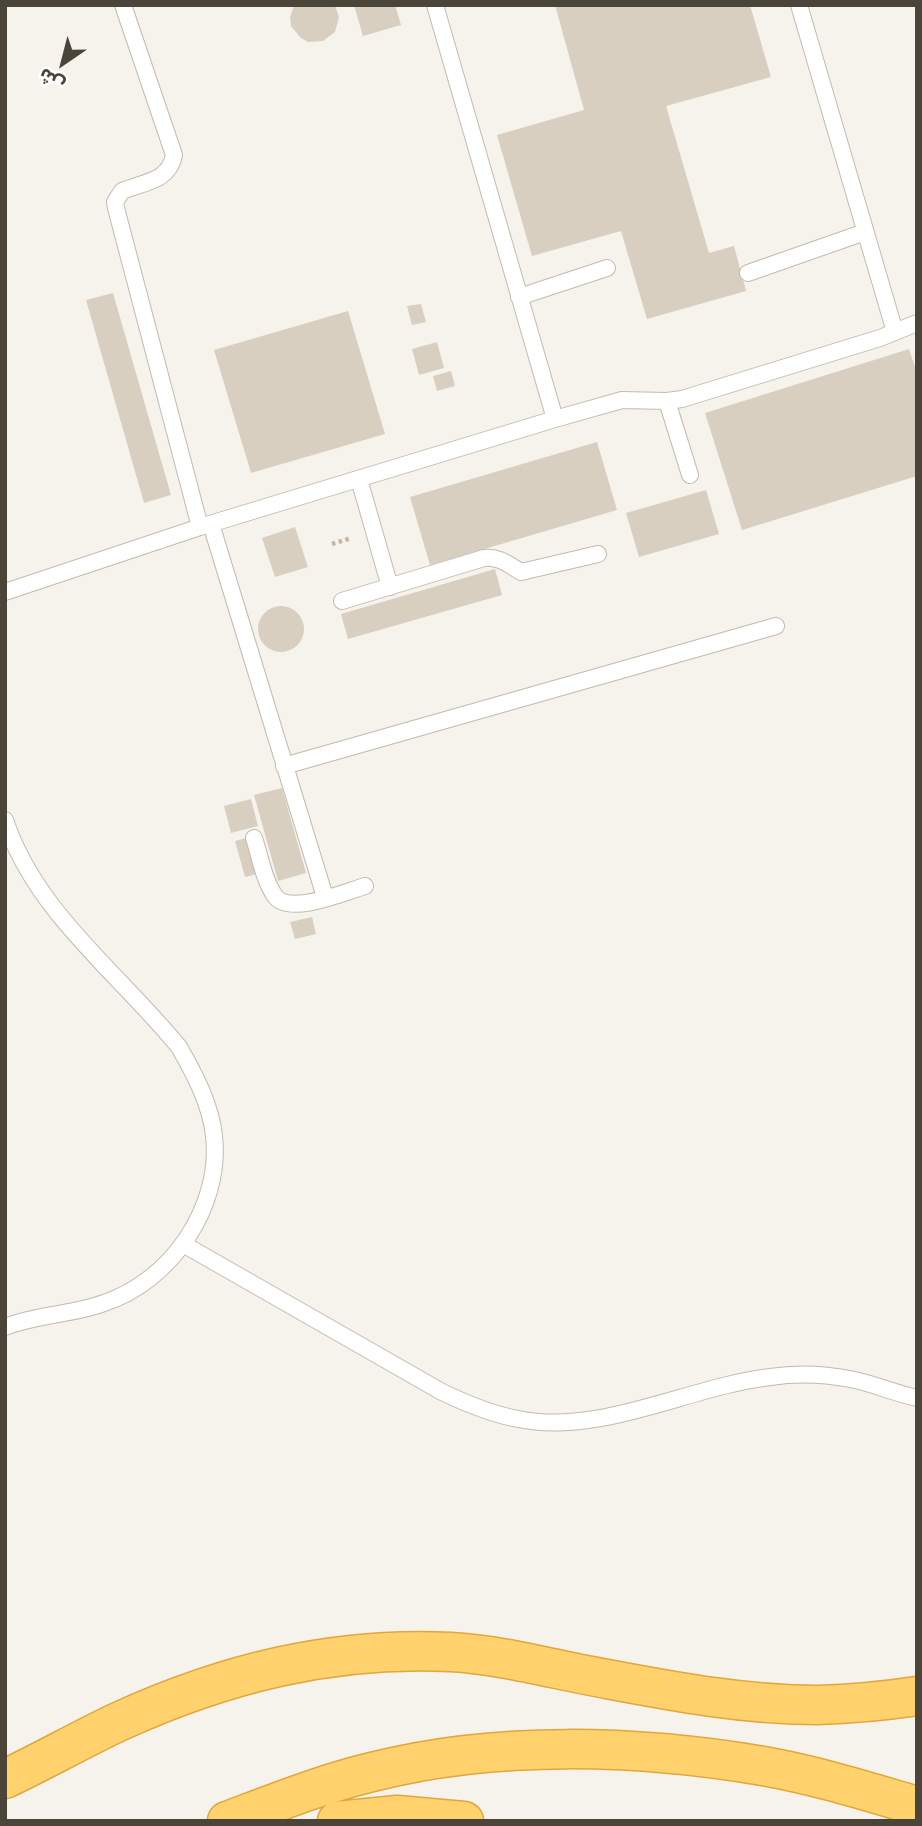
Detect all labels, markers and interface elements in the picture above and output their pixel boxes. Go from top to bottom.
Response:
north arrow [28,28,98,98]
text: ش [34,64,68,97]

